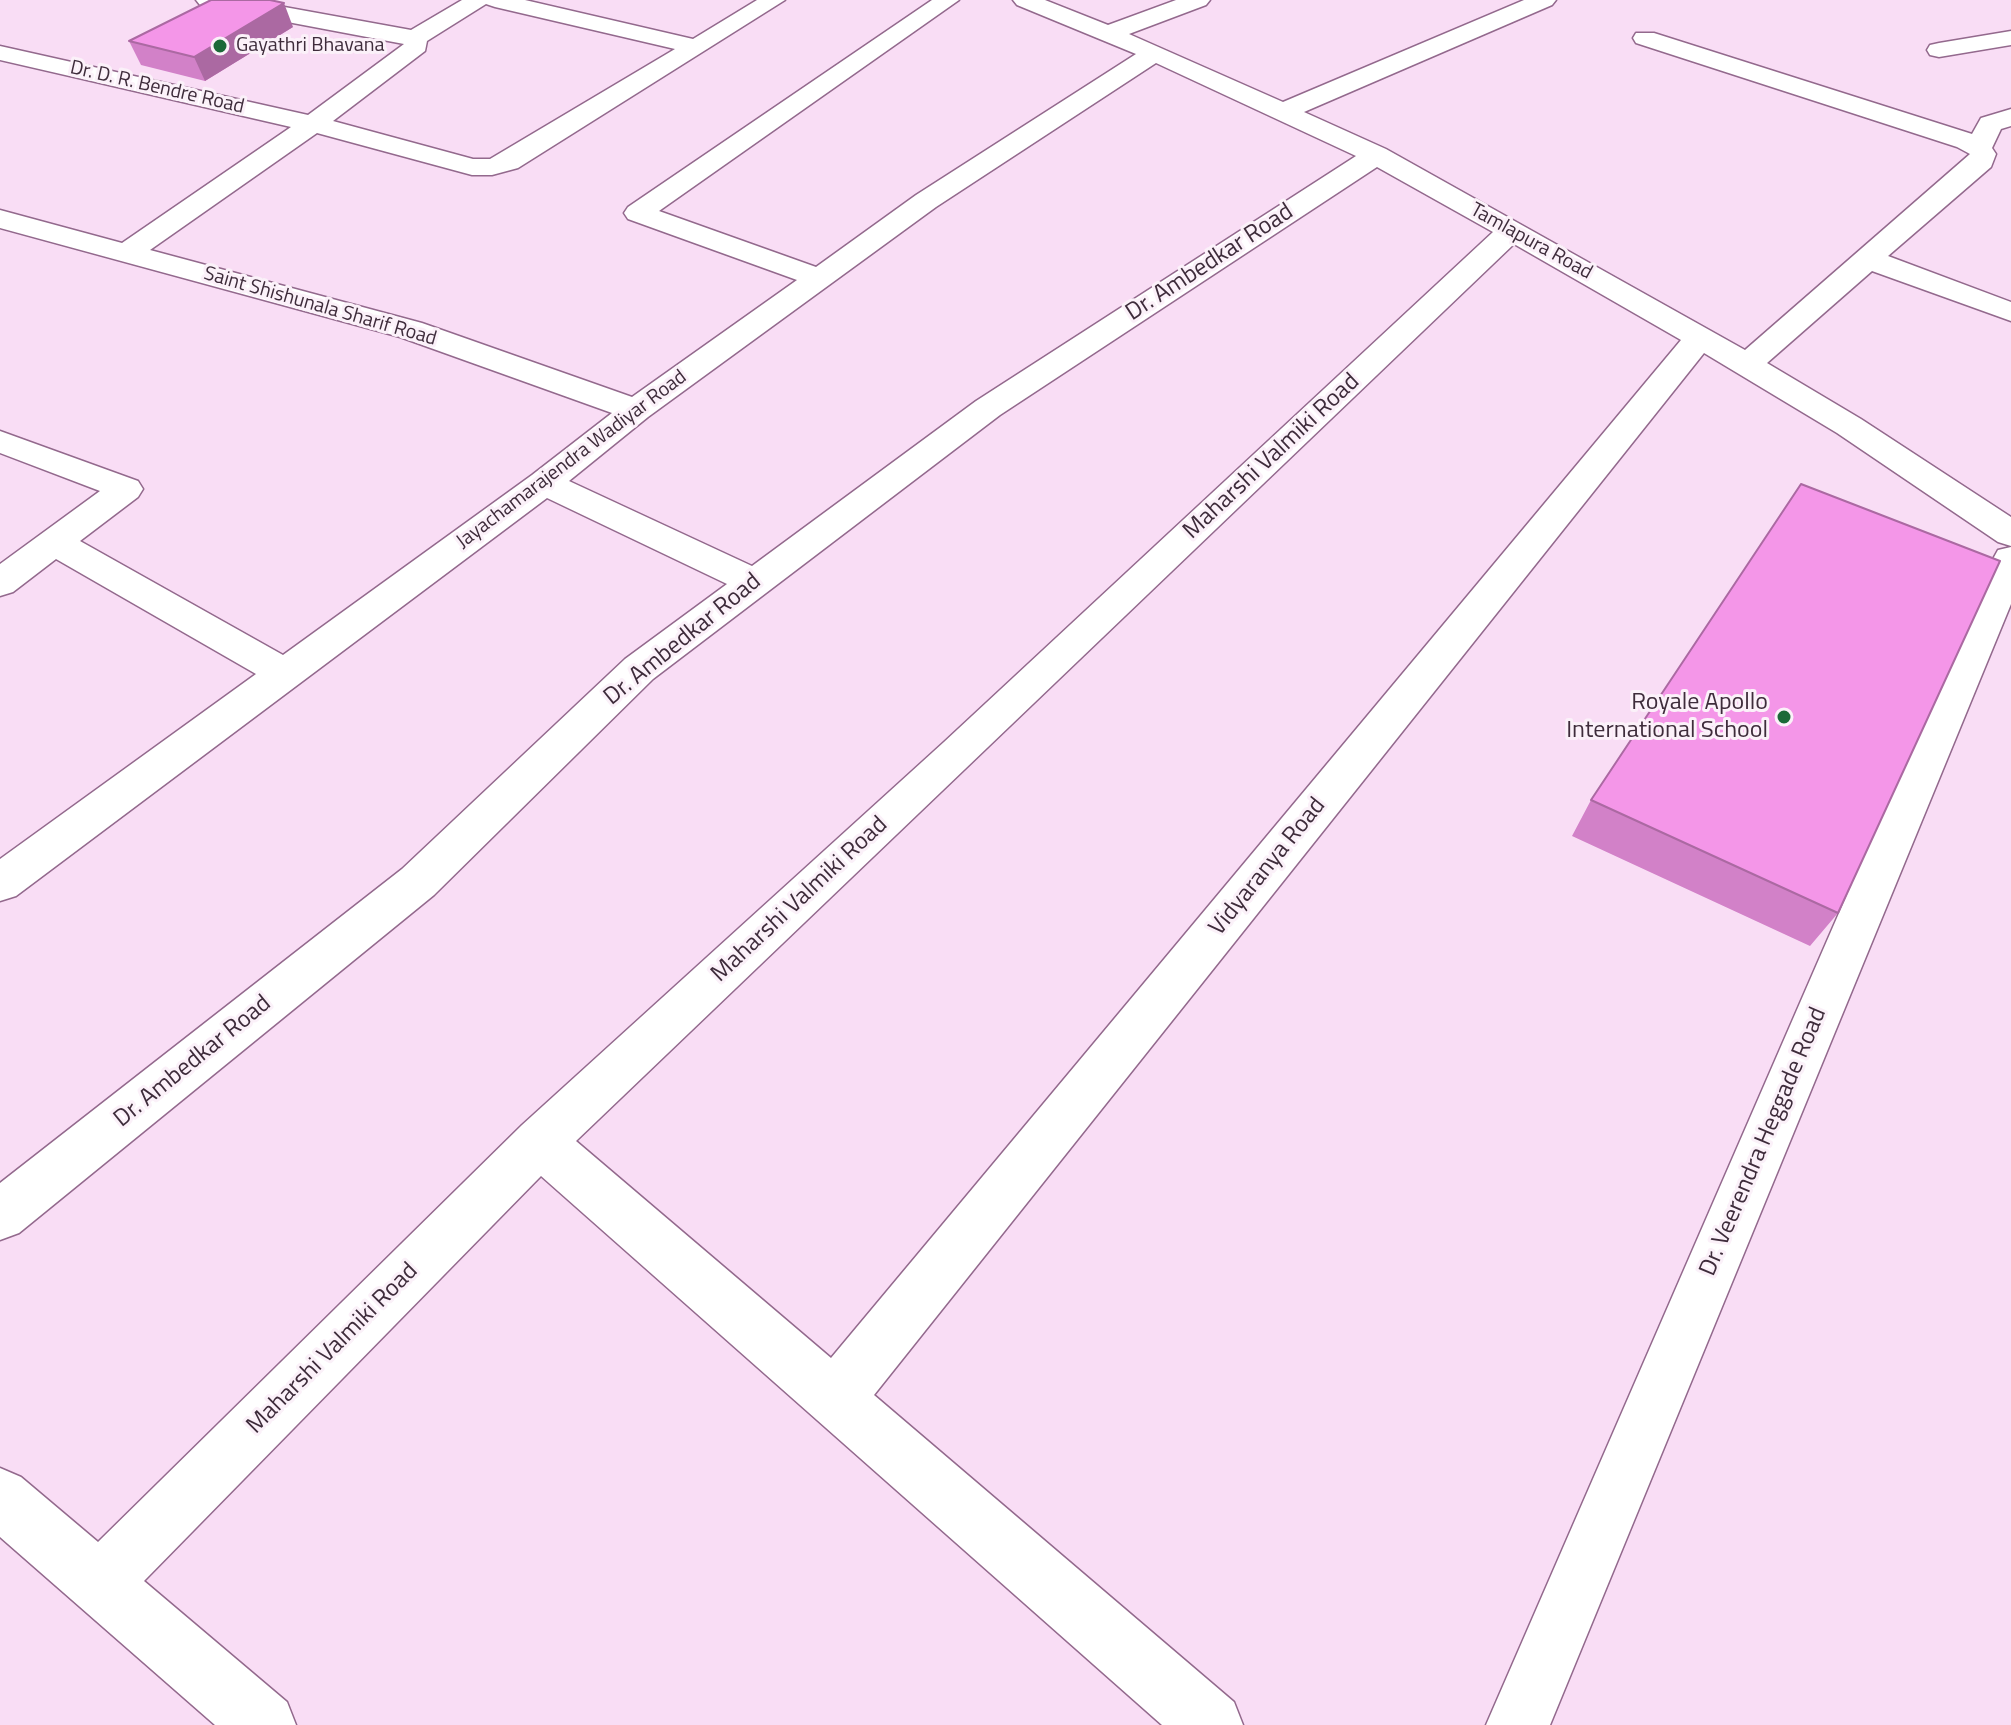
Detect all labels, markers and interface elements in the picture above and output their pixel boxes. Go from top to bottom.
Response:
place label: Gayathri Bhavana [236,34,384,58]
marker: Gayathri Bhavana [211,37,229,55]
street label: Dr. D. R. Bendre Road [68,56,246,120]
street label: Dr. Ambedkar Road [1121,198,1299,328]
street label: Tamlapura Road [1466,199,1596,285]
street label: Saint Shishunala Sharif Road [201,262,439,352]
street label: Jayachamarajendra Wadiyar Road [452,366,692,554]
street label: Maharshi Valmiki Road [1178,368,1366,546]
street label: Dr. Ambedkar Road [599,568,767,712]
place label: Royale Apollo International School [1566,689,1768,745]
marker: Royale Apollo International School [1775,708,1793,726]
street label: Vidyaranya Road [1204,792,1332,942]
street label: Maharshi Valmiki Road [706,811,894,989]
street label: Dr. Ambedkar Road [109,990,277,1134]
street label: Dr. Veerendra Heggade Road [1694,1004,1834,1280]
street label: Maharshi Valmiki Road [241,1257,425,1441]

